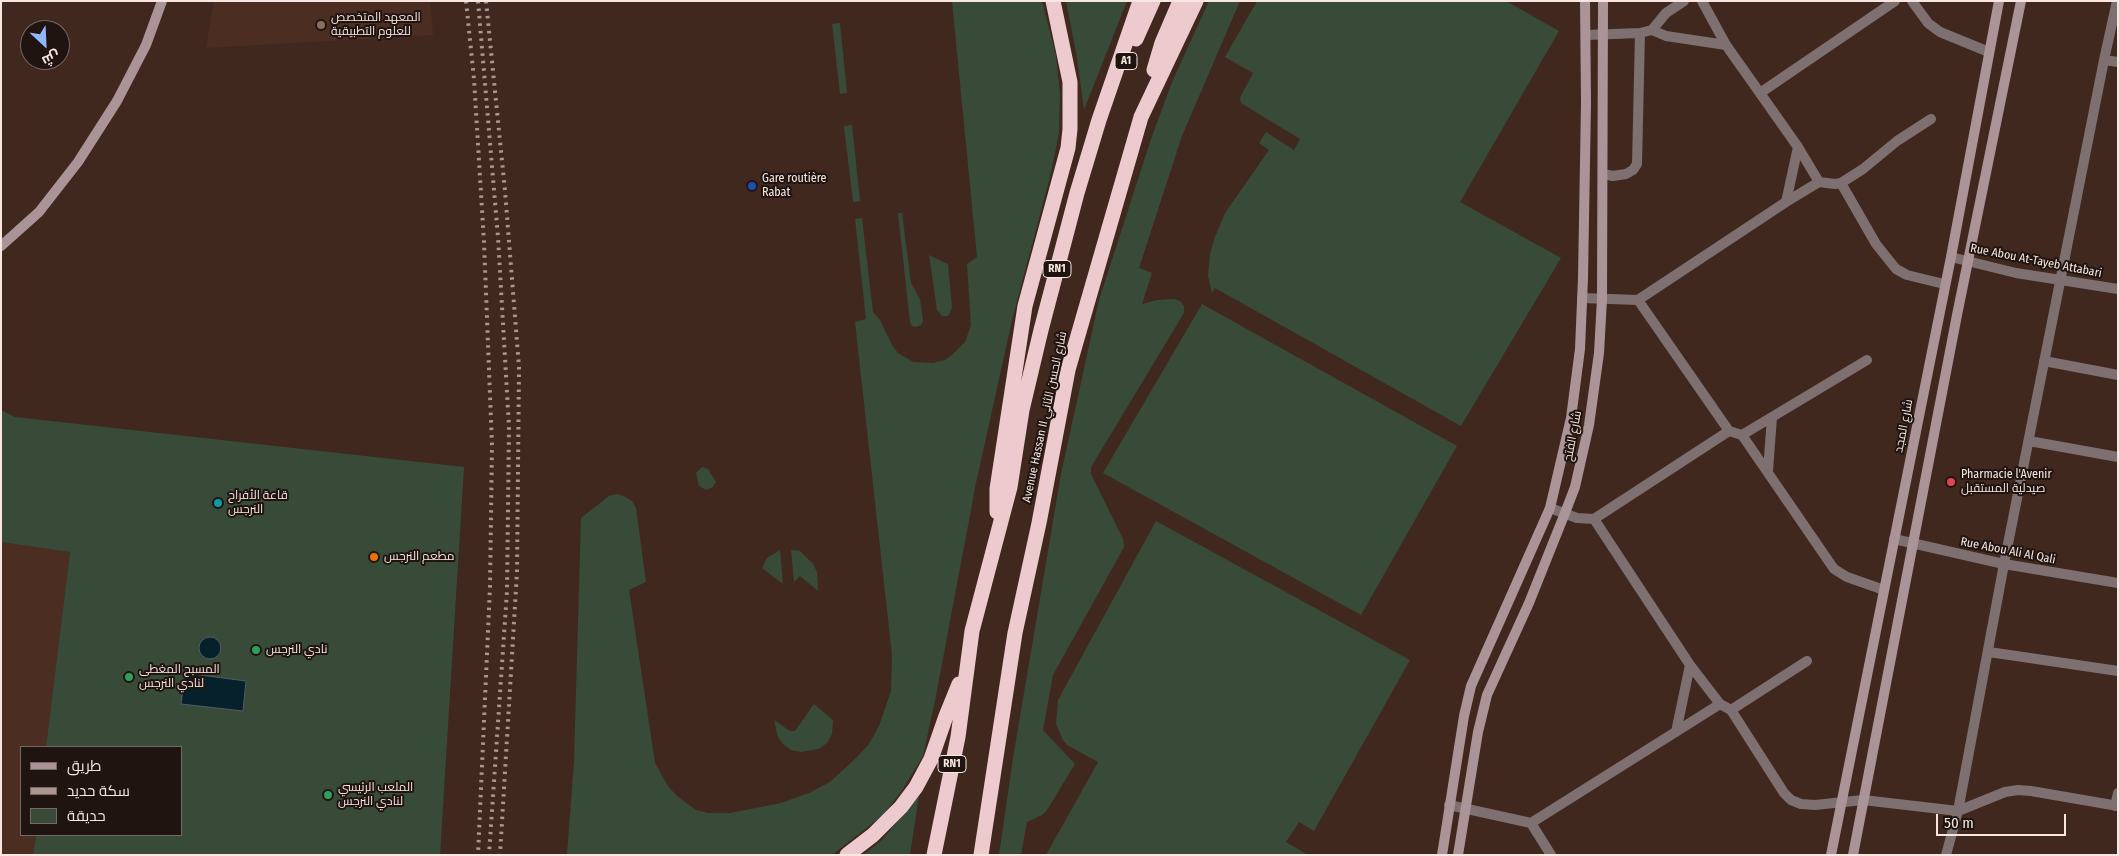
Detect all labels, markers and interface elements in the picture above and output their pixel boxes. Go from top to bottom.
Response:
place label: المعهد المتخصص للعلوم التطبيقية [331,11,421,39]
marker: المعهد المتخصص للعلوم التطبيقية [315,19,327,31]
north arrow [20,20,70,70]
text: ش [39,47,63,70]
road number: A1 [1115,52,1137,70]
place label: Gare routière Rabat [762,172,826,200]
marker: Gare routière Rabat [746,180,758,192]
street label: Rue Abou At-Tayeb Attabari [1969,241,2103,281]
road number: RN1 [1043,260,1071,278]
street label: Avenue Hassan II شارع الحسن الثاني [1020,330,1070,504]
street label: شارع المجد [1892,398,1916,454]
street label: شارع الفتح [1561,409,1585,463]
place label: Pharmacie l'Avenir صيدلية المستقبل [1961,468,2052,496]
marker: Pharmacie l'Avenir صيدلية المستقبل [1945,476,1957,488]
place label: قاعة الأفراح النرجس [228,489,288,517]
marker: قاعة الأفراح النرجس [212,497,224,509]
street label: Rue Abou Ali Al Qali [1959,535,2057,567]
place label: مطعم النرجس [384,550,454,564]
marker: مطعم النرجس [368,551,380,563]
place label: نادي النرجس [266,643,327,657]
marker: نادي النرجس [250,644,262,656]
place label: المسبح المغطى لنادي النرجس [139,663,220,691]
marker: المسبح المغطى لنادي النرجس [123,671,135,683]
legend [20,746,182,836]
road number: RN1 [938,756,966,772]
text: طريق [67,757,101,775]
place label: الملعب الرئيسي لنادي النرجس [338,781,413,809]
text: سكة حديد [67,782,130,800]
marker: الملعب الرئيسي لنادي النرجس [322,789,334,801]
scale bar [1939,804,2069,836]
text: حديقة [67,807,106,825]
text: 50 m [1944,814,1974,832]

